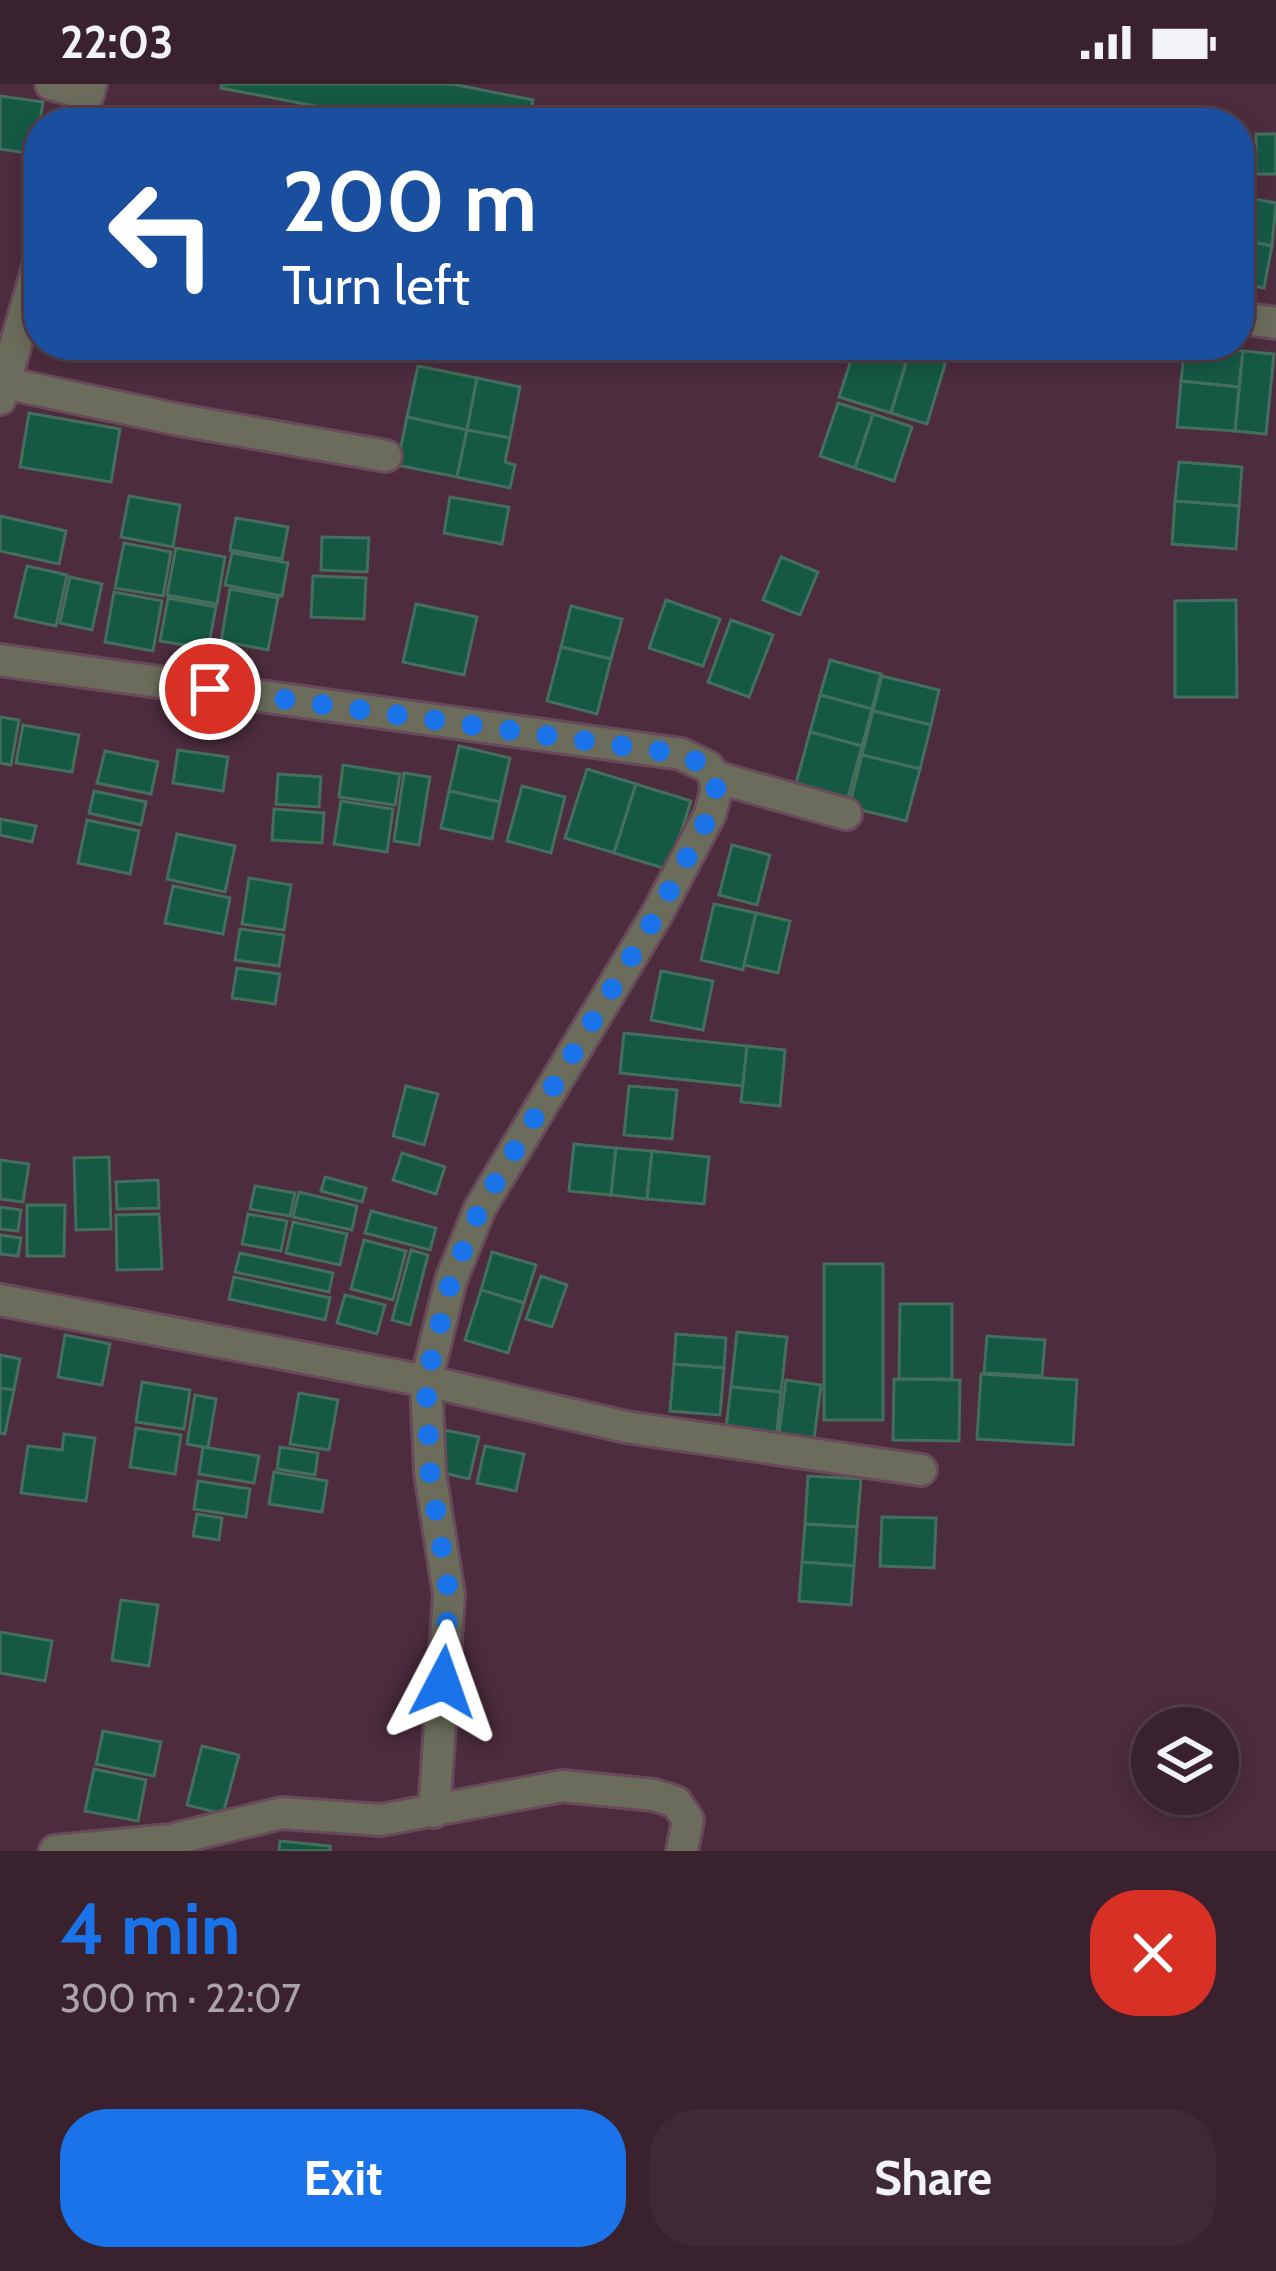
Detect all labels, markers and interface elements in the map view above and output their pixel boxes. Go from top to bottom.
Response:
text: 22:03 [60,15,174,69]
text: 200 m [282,150,537,252]
icon: left [84,156,240,312]
text: Turn left [282,252,470,318]
pin [159,638,261,740]
icon: arrive [177,656,243,722]
position arrow [380,1619,506,1745]
map controls [1131,1707,1239,1815]
button: layers [1131,1707,1239,1815]
text: 4 min [60,1885,241,1972]
button: close [1090,1890,1216,2016]
text: 300 m · 22:07 [60,1974,301,2022]
button: Exit [60,2109,626,2247]
button: Share [650,2109,1216,2247]

